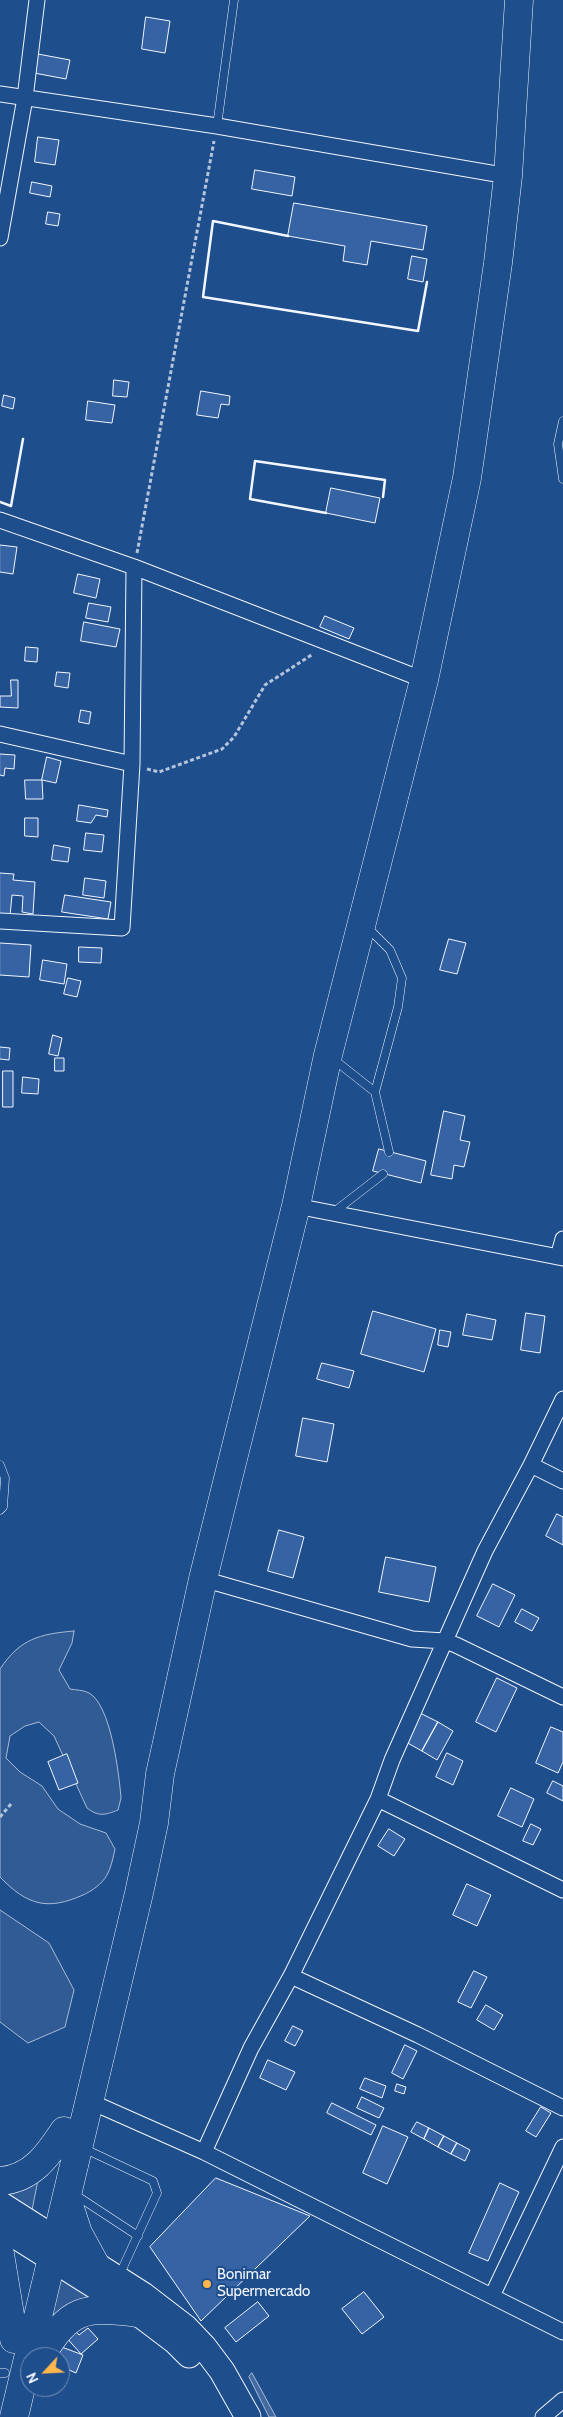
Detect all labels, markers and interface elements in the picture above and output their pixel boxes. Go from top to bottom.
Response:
place label: Bonimar Supermercado [217,2266,310,2301]
marker: Bonimar Supermercado [201,2278,213,2290]
north arrow [20,2347,70,2397]
text: N [22,2370,43,2386]

